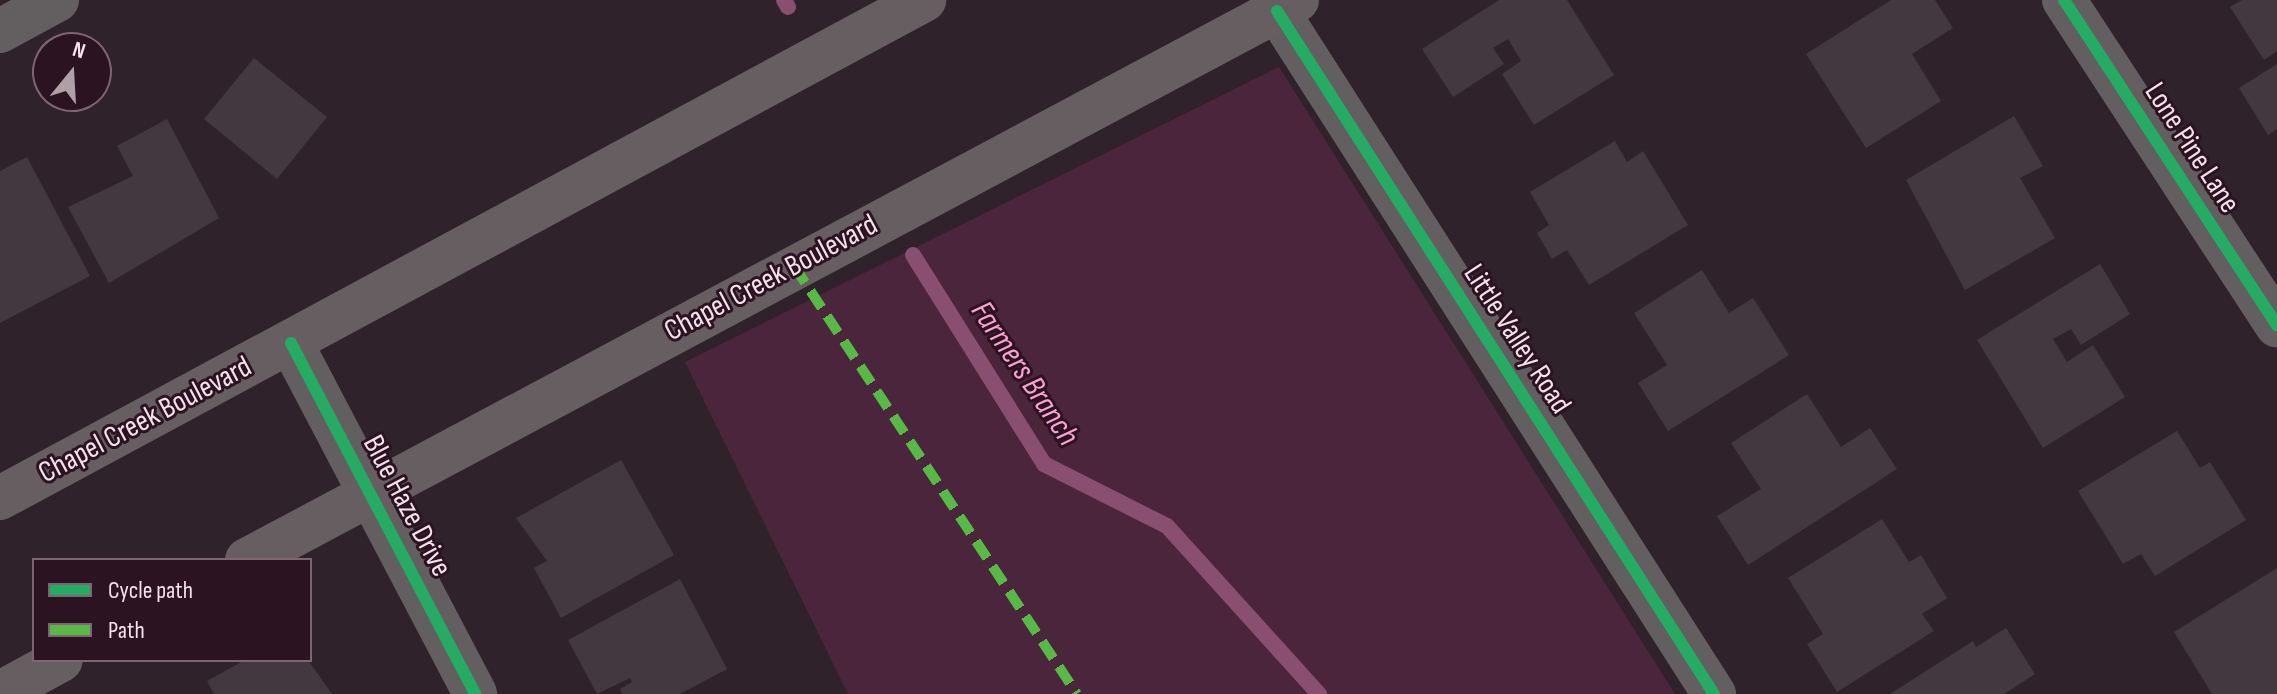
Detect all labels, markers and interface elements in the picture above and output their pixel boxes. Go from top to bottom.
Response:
north arrow [32,32,112,112]
text: N [69,36,89,65]
street label: Lone Pine Lane [2137,76,2247,220]
street label: Chapel Creek Boulevard [658,207,884,349]
street label: Little Valley Road [1455,258,1579,420]
water label: Farmers Branch [962,295,1086,453]
street label: Chapel Creek Boulevard [32,349,258,491]
street label: Blue Haze Drive [355,429,459,583]
legend [32,558,312,662]
text: Cycle path [108,576,193,605]
text: Path [108,616,145,645]

